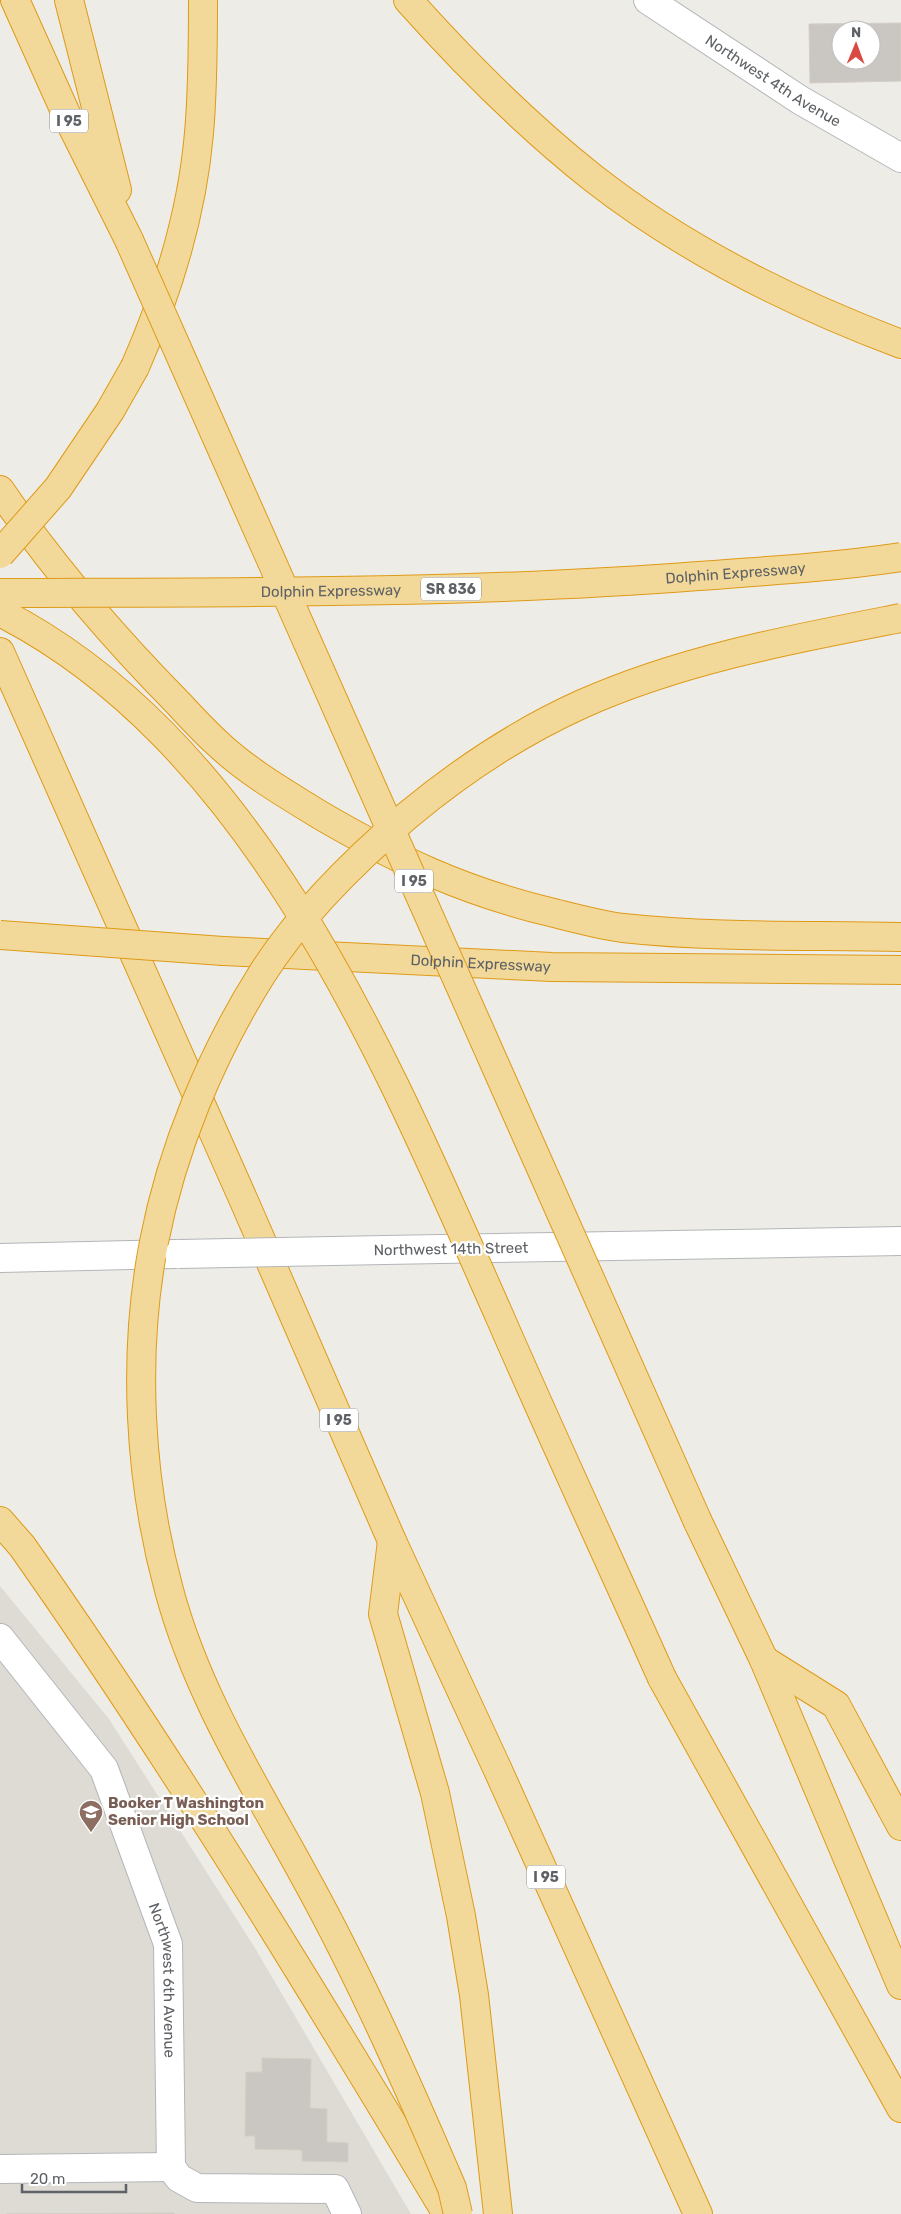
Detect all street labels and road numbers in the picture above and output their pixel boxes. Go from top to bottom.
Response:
street label: Northwest 4th Avenue [702,31,844,131]
road number: I 95 [50,110,88,132]
street label: Dolphin Expressway [665,559,806,587]
road number: SR 836 [421,578,481,600]
street label: Dolphin Expressway [261,581,401,601]
road number: I 95 [395,869,433,892]
street label: Dolphin Expressway [410,951,551,976]
street label: Northwest 14th Street [373,1239,529,1259]
road number: I 95 [320,1408,358,1432]
road number: I 95 [527,1865,565,1888]
street label: Northwest 6th Avenue [145,1900,179,2058]

